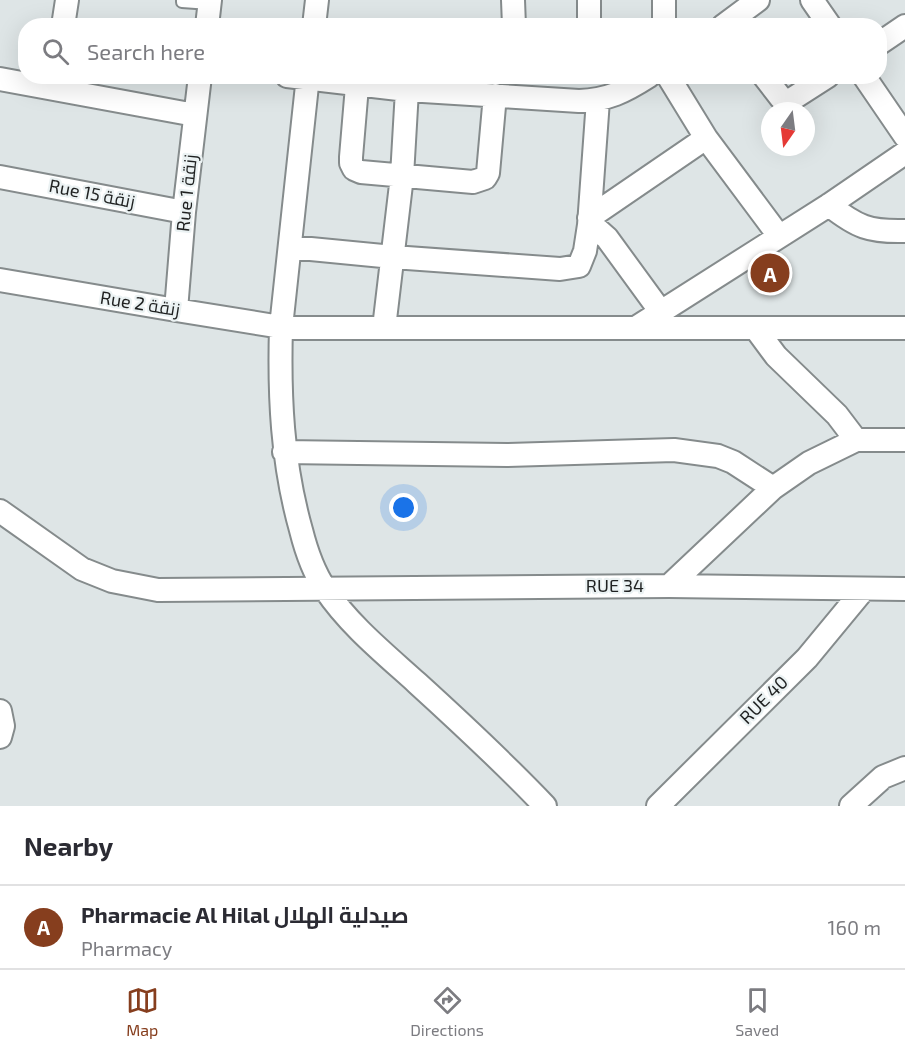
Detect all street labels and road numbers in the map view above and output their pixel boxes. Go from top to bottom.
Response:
street label: Rue 1 زنقة [171,153,202,233]
street label: Rue 15 زنقة [47,174,137,213]
street label: Rue 2 زنقة [98,286,182,321]
street label: RUE 34 [586,574,644,596]
street label: RUE 40 [735,671,792,728]

